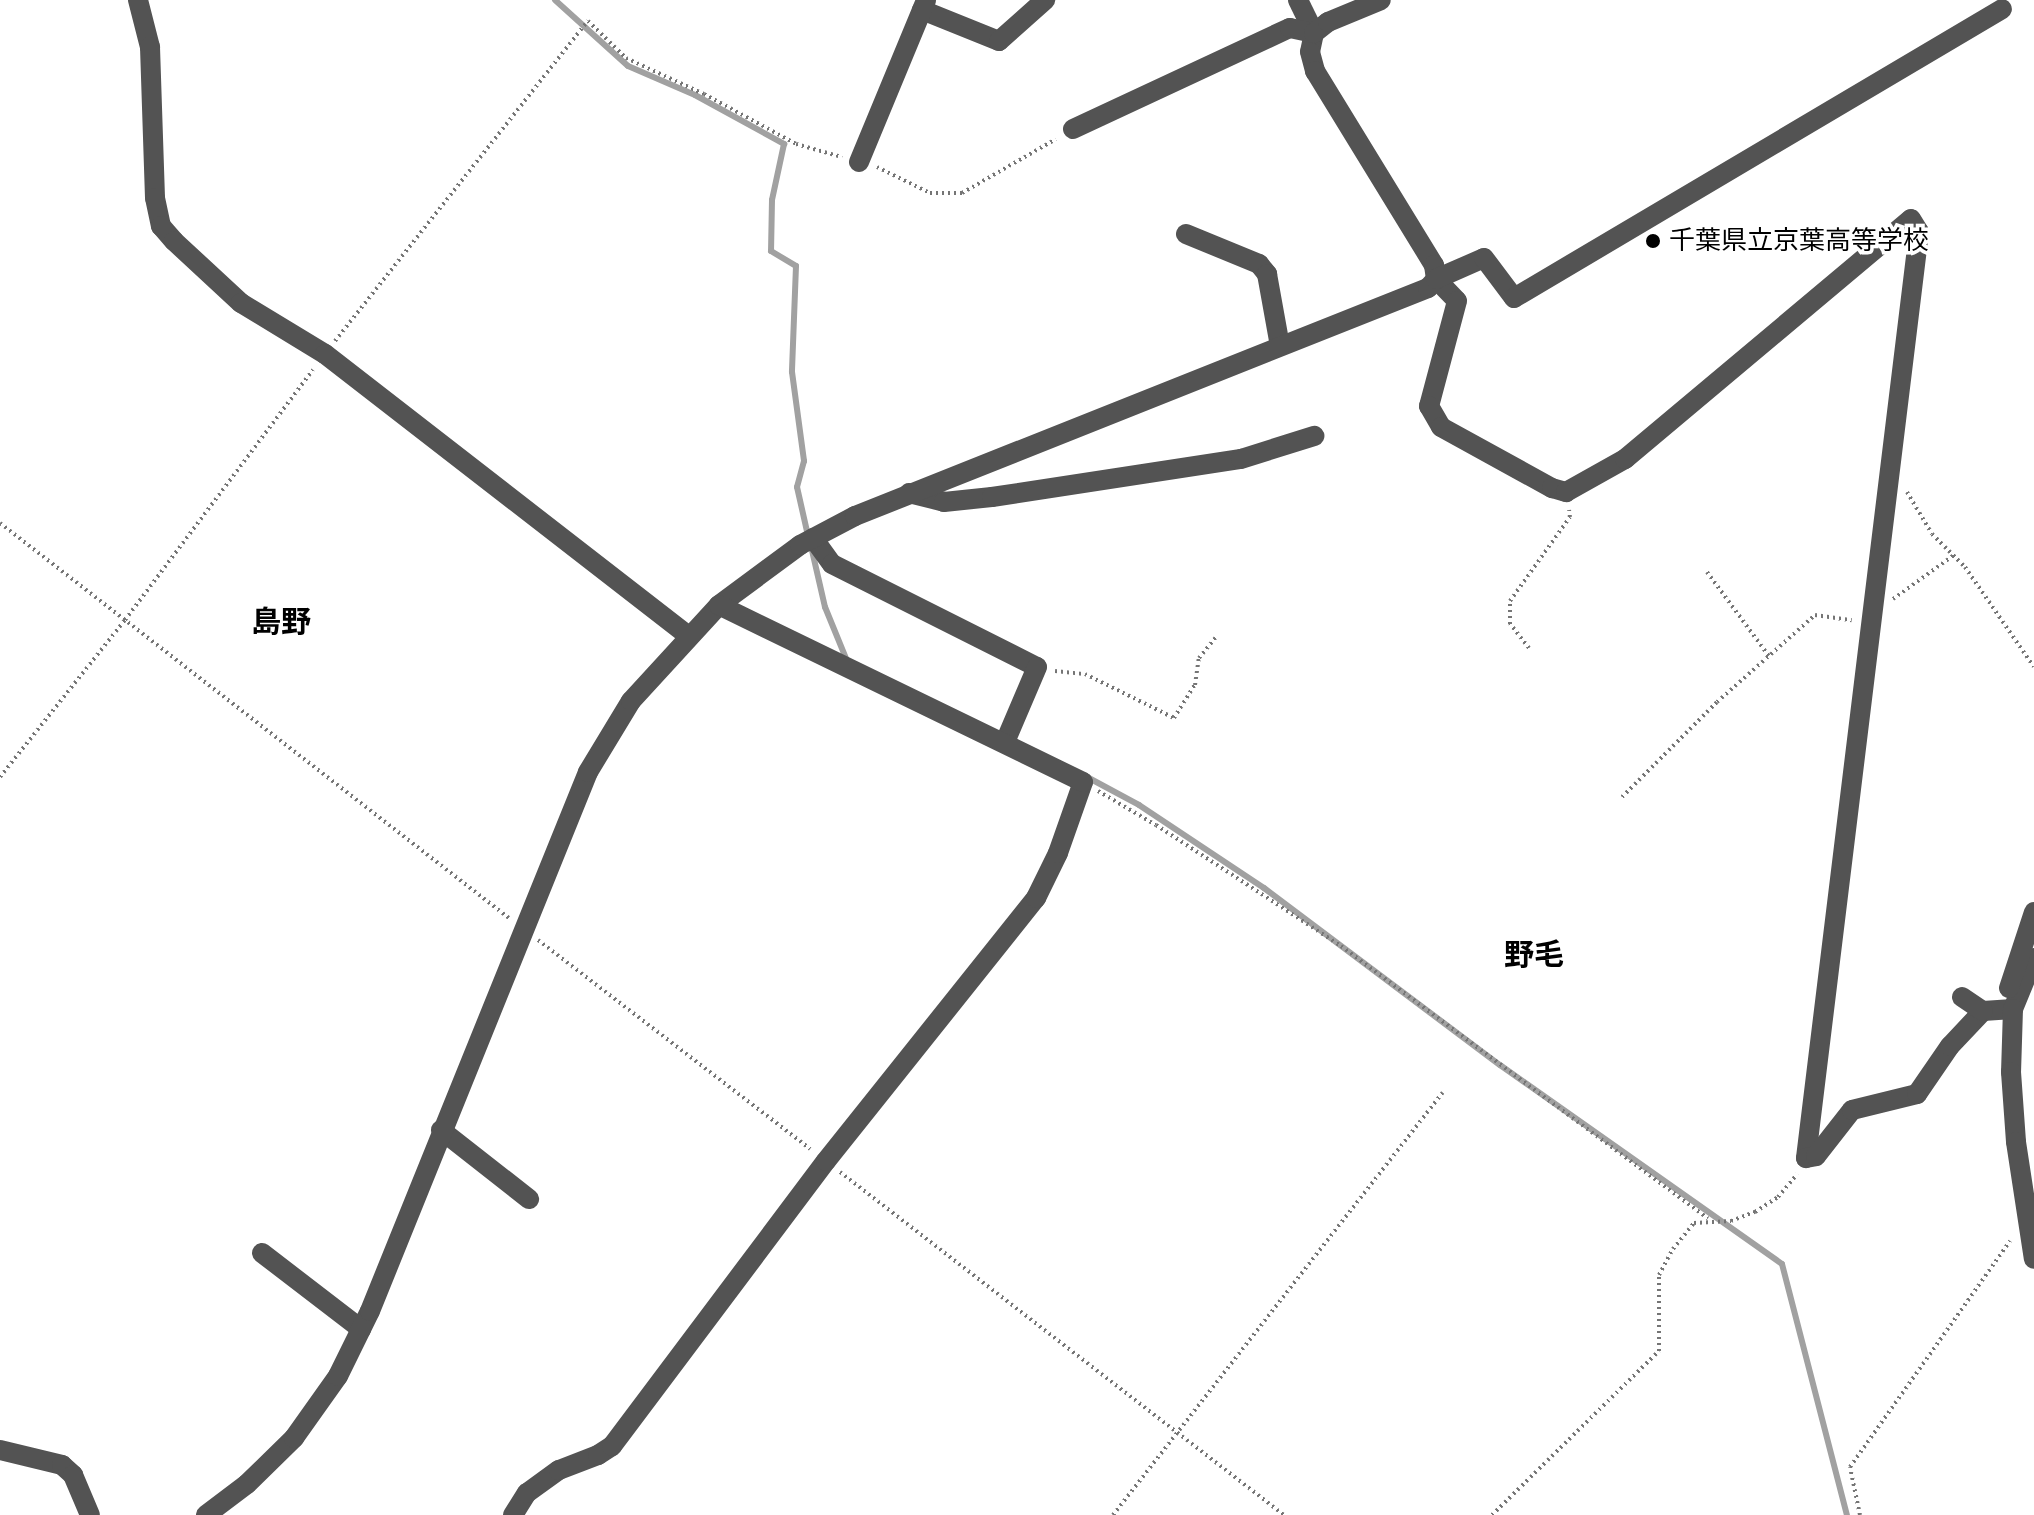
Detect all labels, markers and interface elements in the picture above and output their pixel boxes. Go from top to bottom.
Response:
place label: 千葉県立京葉高等学校 [1669,225,1929,257]
marker: 千葉県立京葉高等学校 [1644,232,1662,250]
district label: 島野 [251,604,311,640]
district label: 野毛 [1504,937,1564,973]

